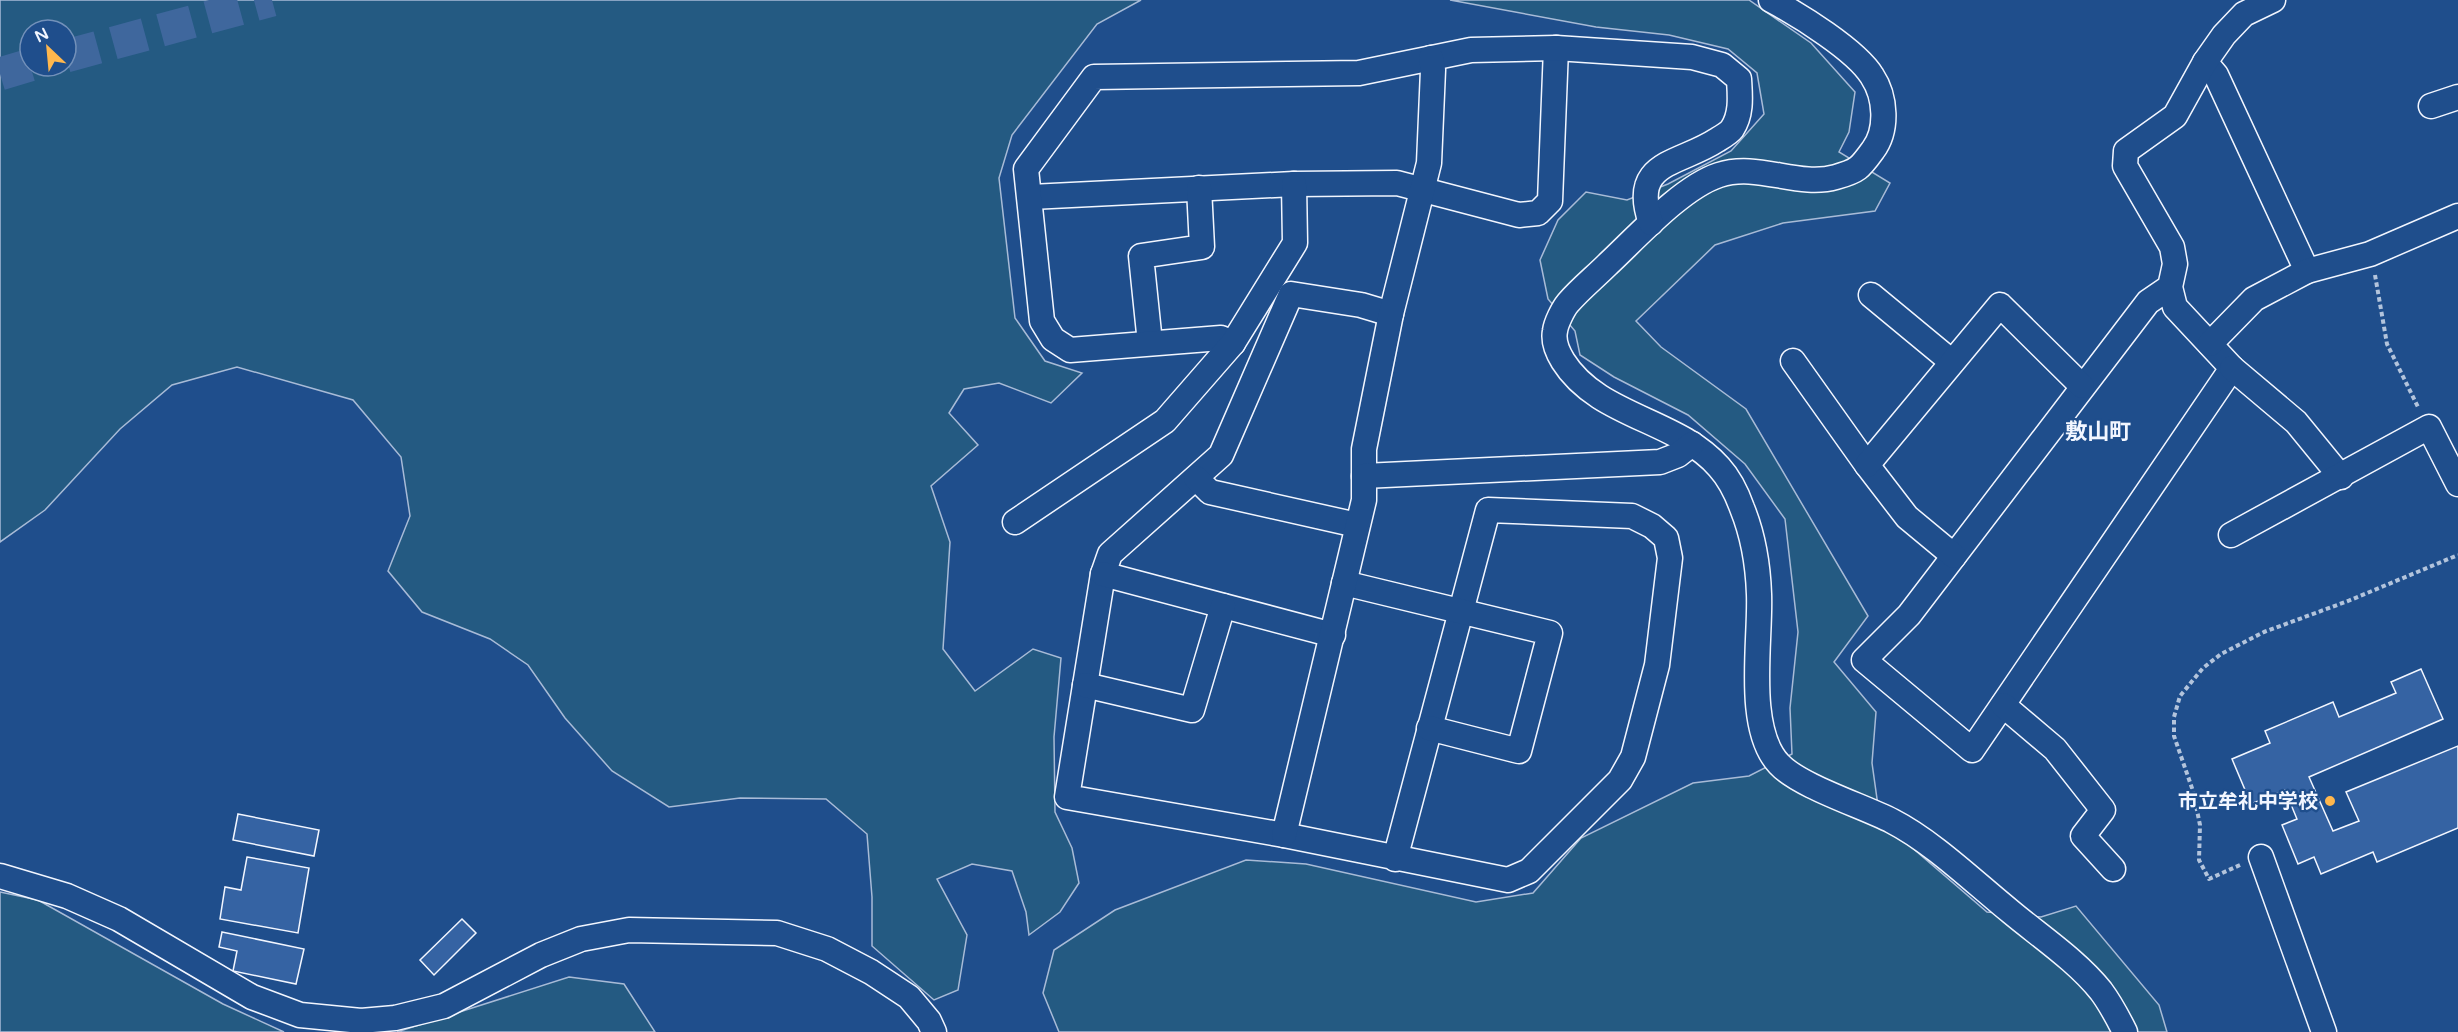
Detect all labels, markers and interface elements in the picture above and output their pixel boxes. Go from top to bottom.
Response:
north arrow [18,18,78,78]
text: N [32,24,52,47]
district label: 敷山町 [2065,419,2131,445]
place label: 市立牟礼中学校 [2178,790,2318,814]
marker: 市立牟礼中学校 [2323,794,2337,808]

